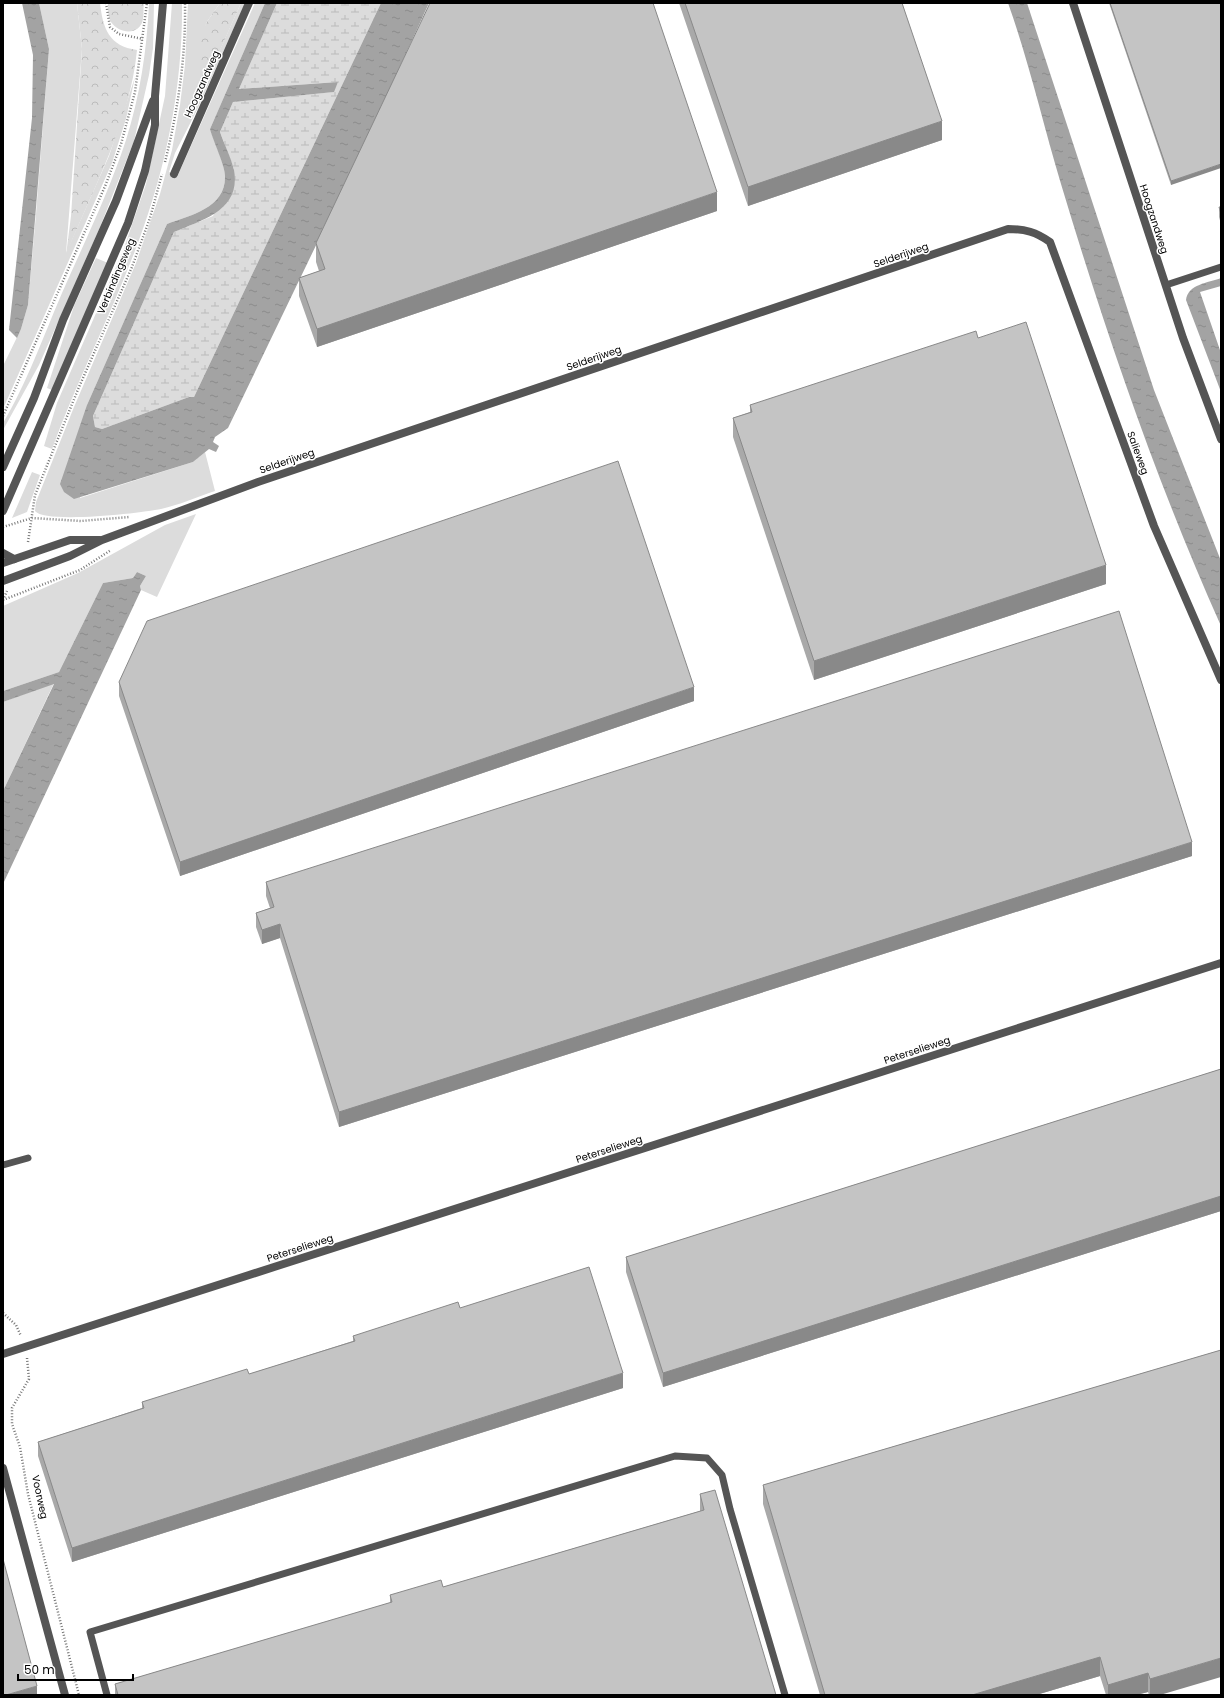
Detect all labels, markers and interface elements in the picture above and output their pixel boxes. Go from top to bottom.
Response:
street label: Hoogzandweg [180,48,224,120]
street label: Hoogzandweg [1136,182,1172,256]
street label: Verbindingsweg [93,236,139,316]
street label: Selderijweg [871,239,931,271]
street label: Selderijweg [564,342,624,374]
street label: Salieweg [1123,429,1153,477]
street label: Selderijweg [257,445,317,477]
street label: Peterselieweg [882,1032,952,1068]
street label: Peterselieweg [574,1131,644,1167]
street label: Peterselieweg [265,1230,335,1266]
street label: Voorweg [28,1474,52,1520]
scale bar [18,1656,133,1682]
text: 50 m [24,1661,55,1678]

